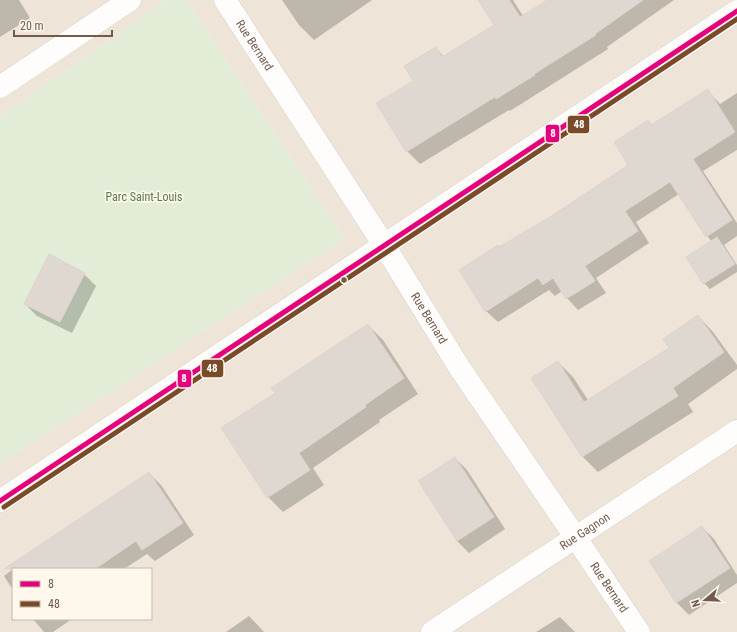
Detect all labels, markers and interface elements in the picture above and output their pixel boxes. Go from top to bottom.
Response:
scale bar [14,12,112,38]
street label: Rue Bernard [233,17,276,73]
text: 20 m [20,19,44,33]
line badge: 48 [567,115,590,134]
text: 48 [573,118,585,131]
line badge: 8 [545,124,560,143]
text: 8 [550,127,556,140]
park label: Parc Saint-Louis [106,190,183,204]
unlabelled marker [339,275,349,285]
street label: Rue Bernard [408,290,450,346]
line badge: 48 [201,359,224,378]
text: 48 [206,362,218,375]
line badge: 8 [177,369,192,388]
text: 8 [181,372,187,385]
street label: Rue Gagnon [557,510,613,553]
street label: Rue Bernard [587,560,631,615]
legend [12,568,152,620]
text: 8 [48,577,54,591]
north arrow [685,580,725,620]
text: 48 [48,597,60,611]
text: N [689,598,703,608]

